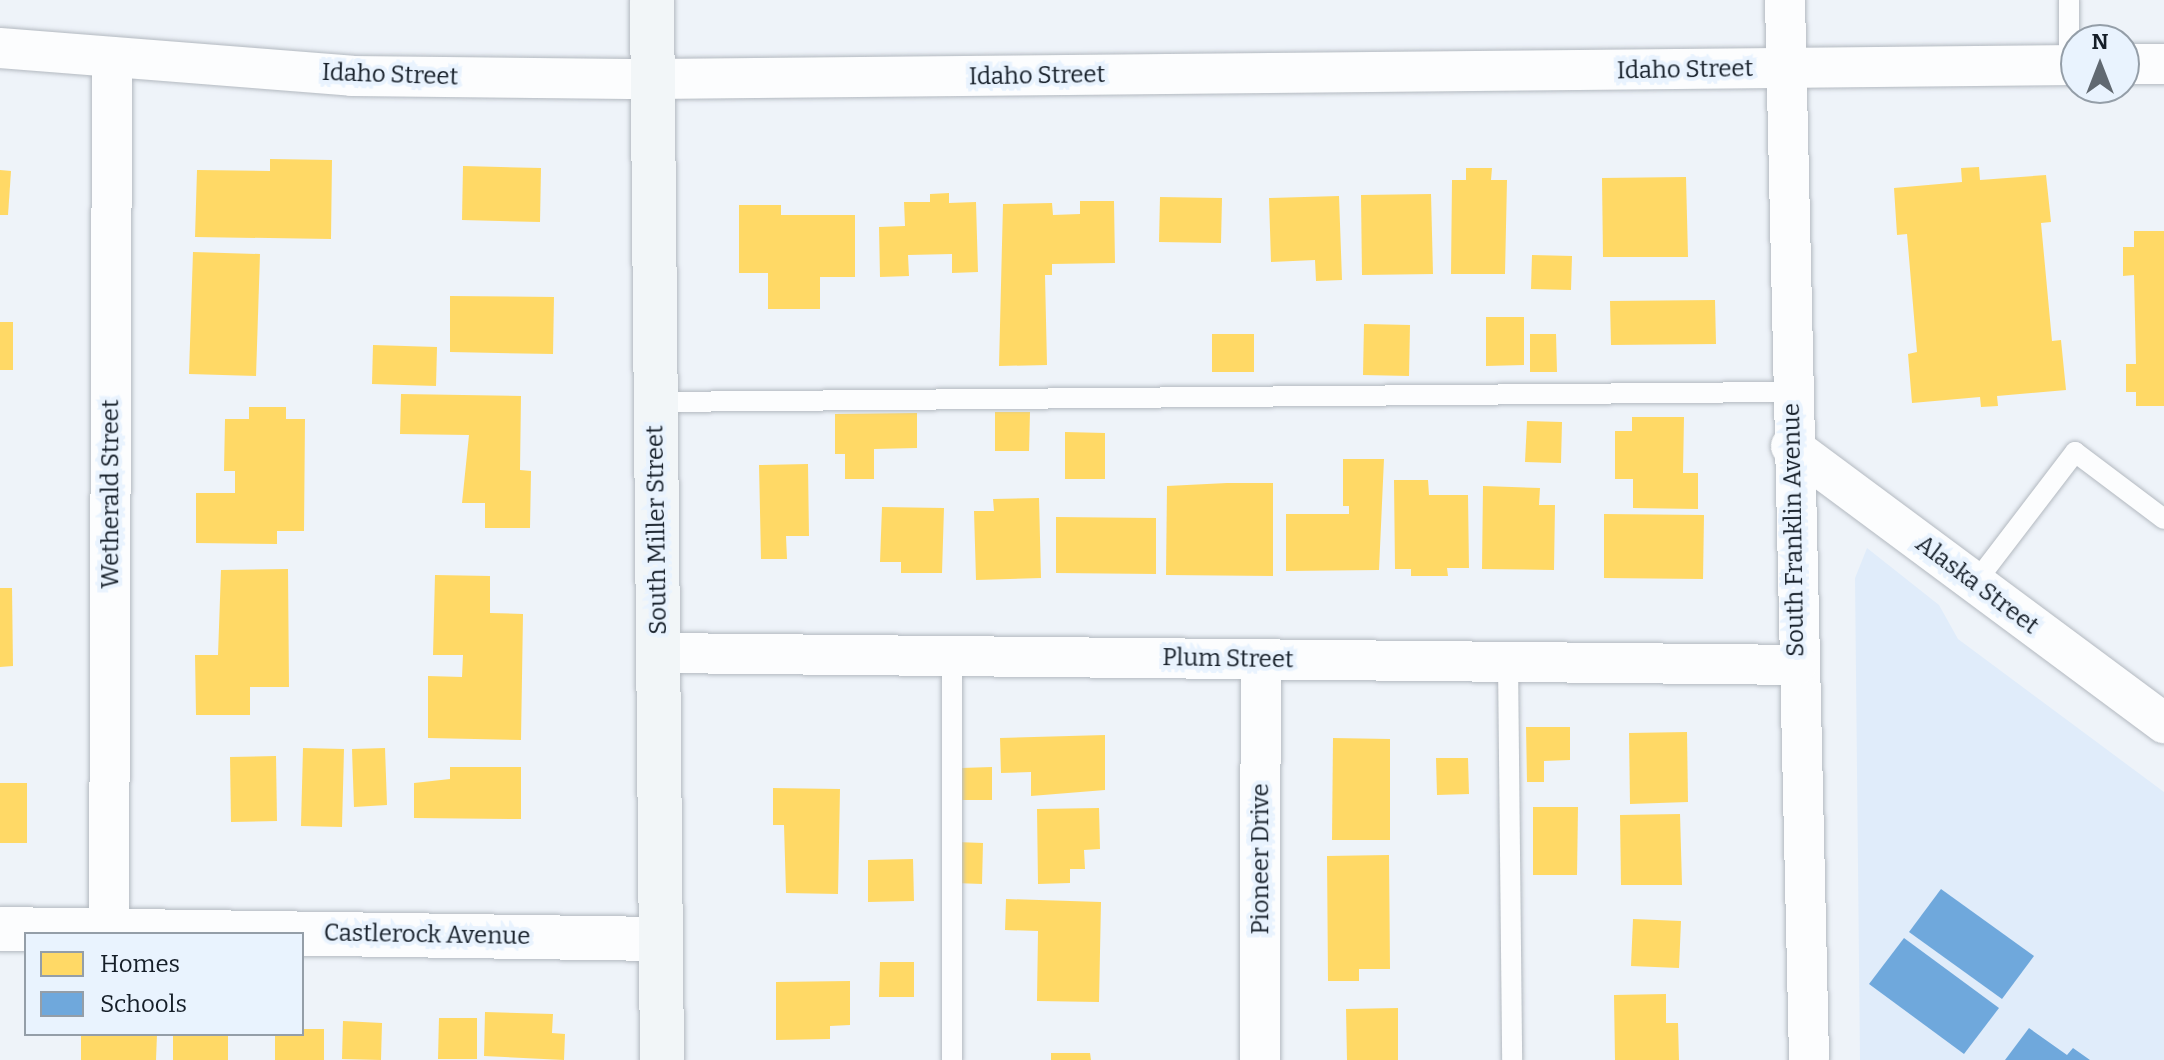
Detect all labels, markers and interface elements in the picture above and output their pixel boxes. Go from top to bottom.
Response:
north arrow [2060,24,2140,104]
text: N [2092,28,2108,55]
street label: Idaho Street [1617,54,1753,86]
street label: Idaho Street [321,58,459,92]
street label: Idaho Street [969,60,1105,92]
street label: Wetherald Street [97,399,125,589]
street label: South Franklin Avenue [1777,403,1811,657]
street label: South Miller Street [641,425,673,635]
street label: Alaska Street [1910,529,2044,641]
street label: Plum Street [1162,643,1294,675]
street label: Pioneer Drive [1247,783,1275,935]
street label: Castlerock Avenue [323,919,531,951]
legend [24,932,304,1036]
text: Homes [100,950,180,978]
text: Schools [100,990,187,1018]

